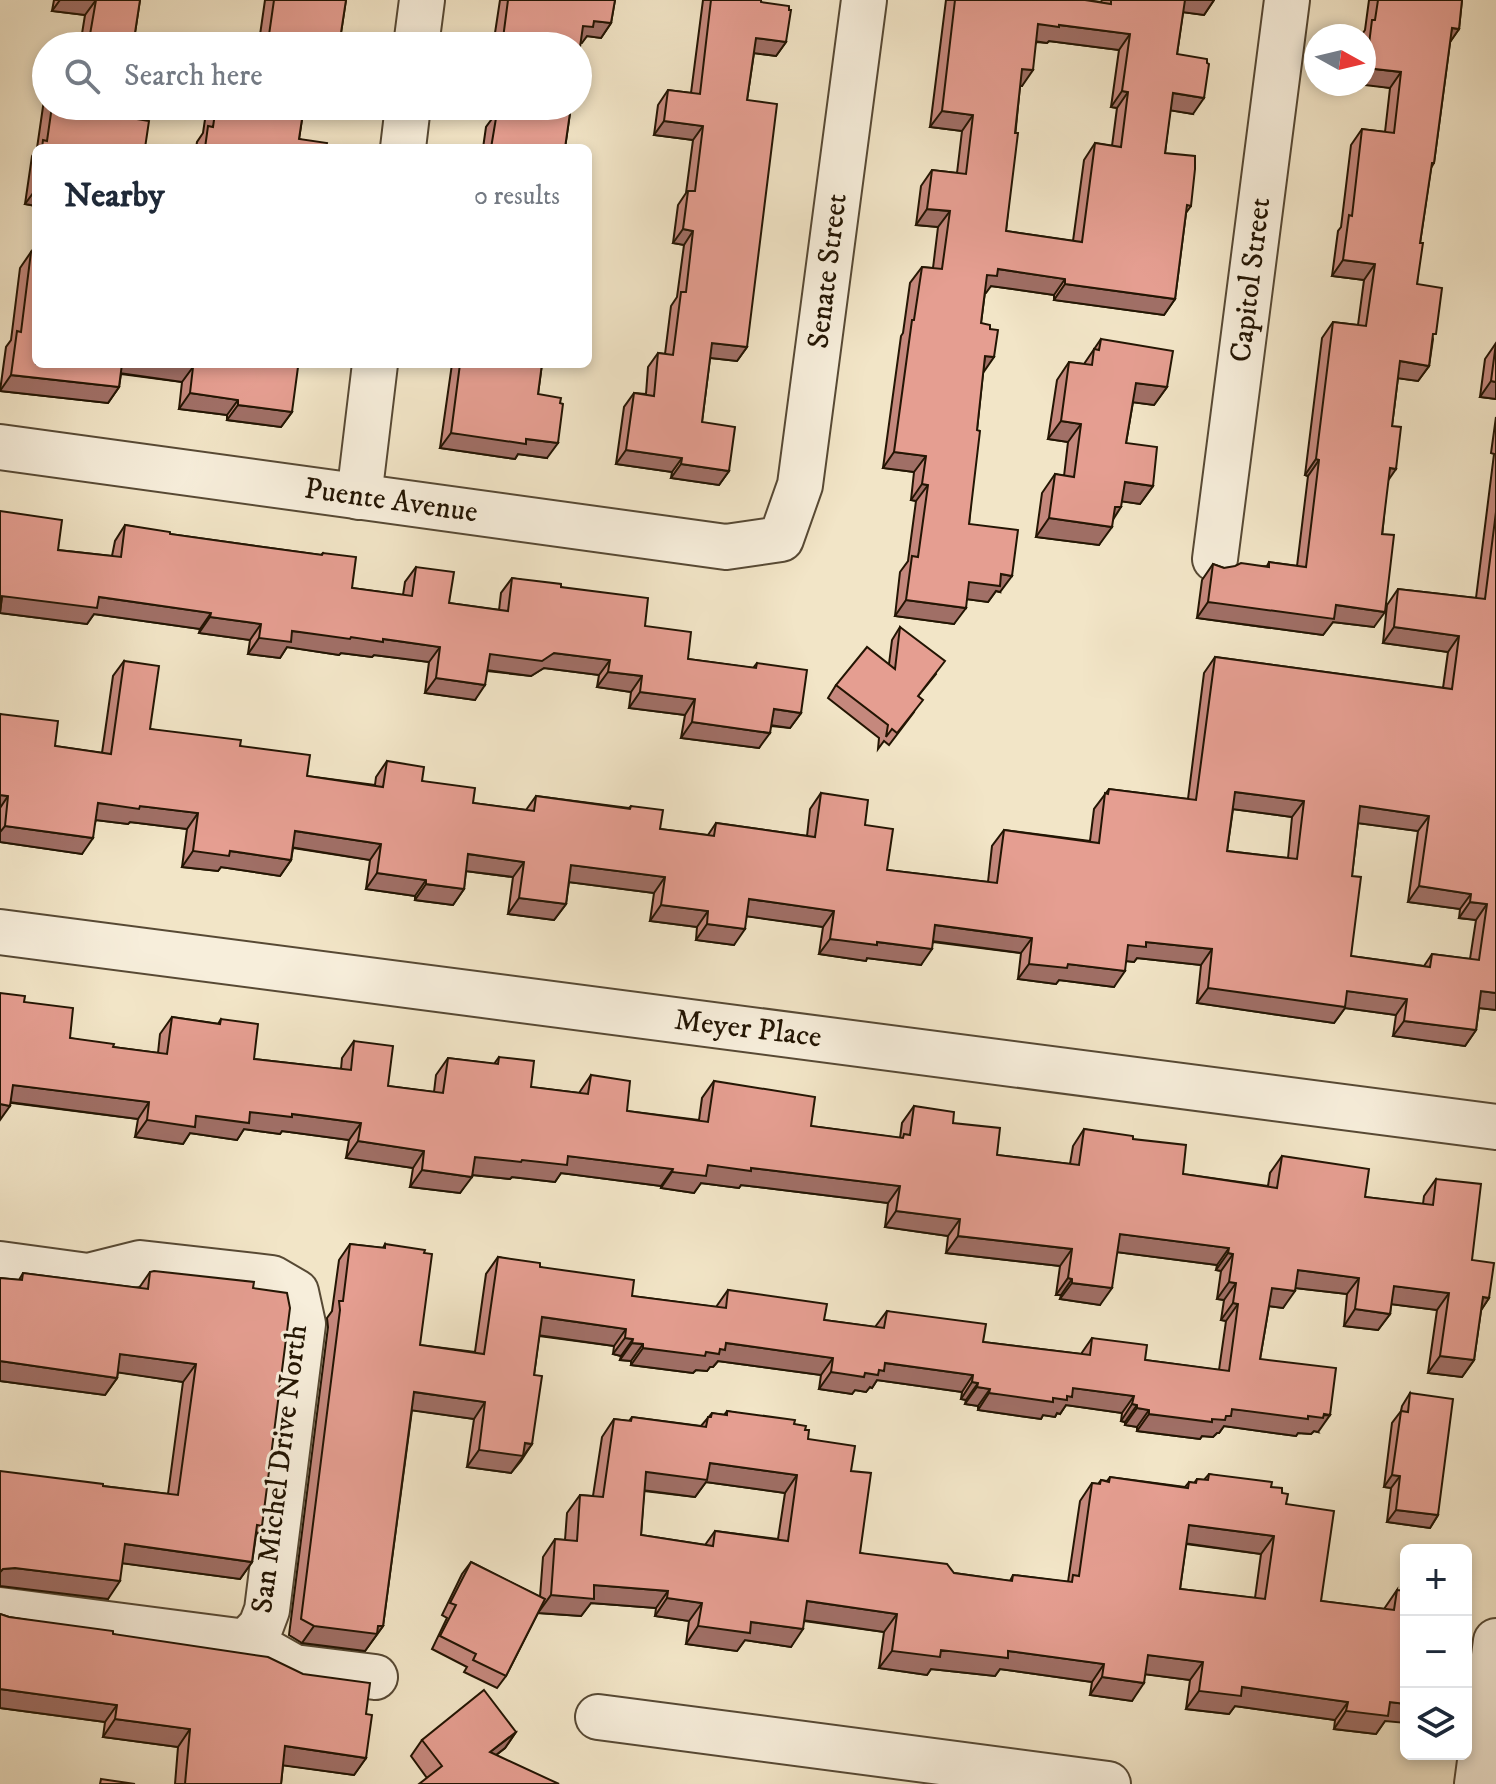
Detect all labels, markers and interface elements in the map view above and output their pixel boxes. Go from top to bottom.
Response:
north arrow [1304,24,1376,96]
search box [32,32,592,120]
icon: search [60,54,104,98]
text: Search here [124,58,263,95]
text: Nearby [64,175,165,217]
text: 0 results [474,180,560,213]
street label: Senate Street [800,191,856,351]
street label: Capitol Street [1223,195,1279,365]
street label: Puente Avenue [302,471,480,531]
street label: Meyer Place [672,1002,824,1056]
street label: San Michel Drive North [244,1322,316,1615]
map controls [1400,1544,1472,1760]
button: + [1400,1544,1472,1616]
button: − [1400,1616,1472,1688]
button: layers [1400,1688,1472,1760]

